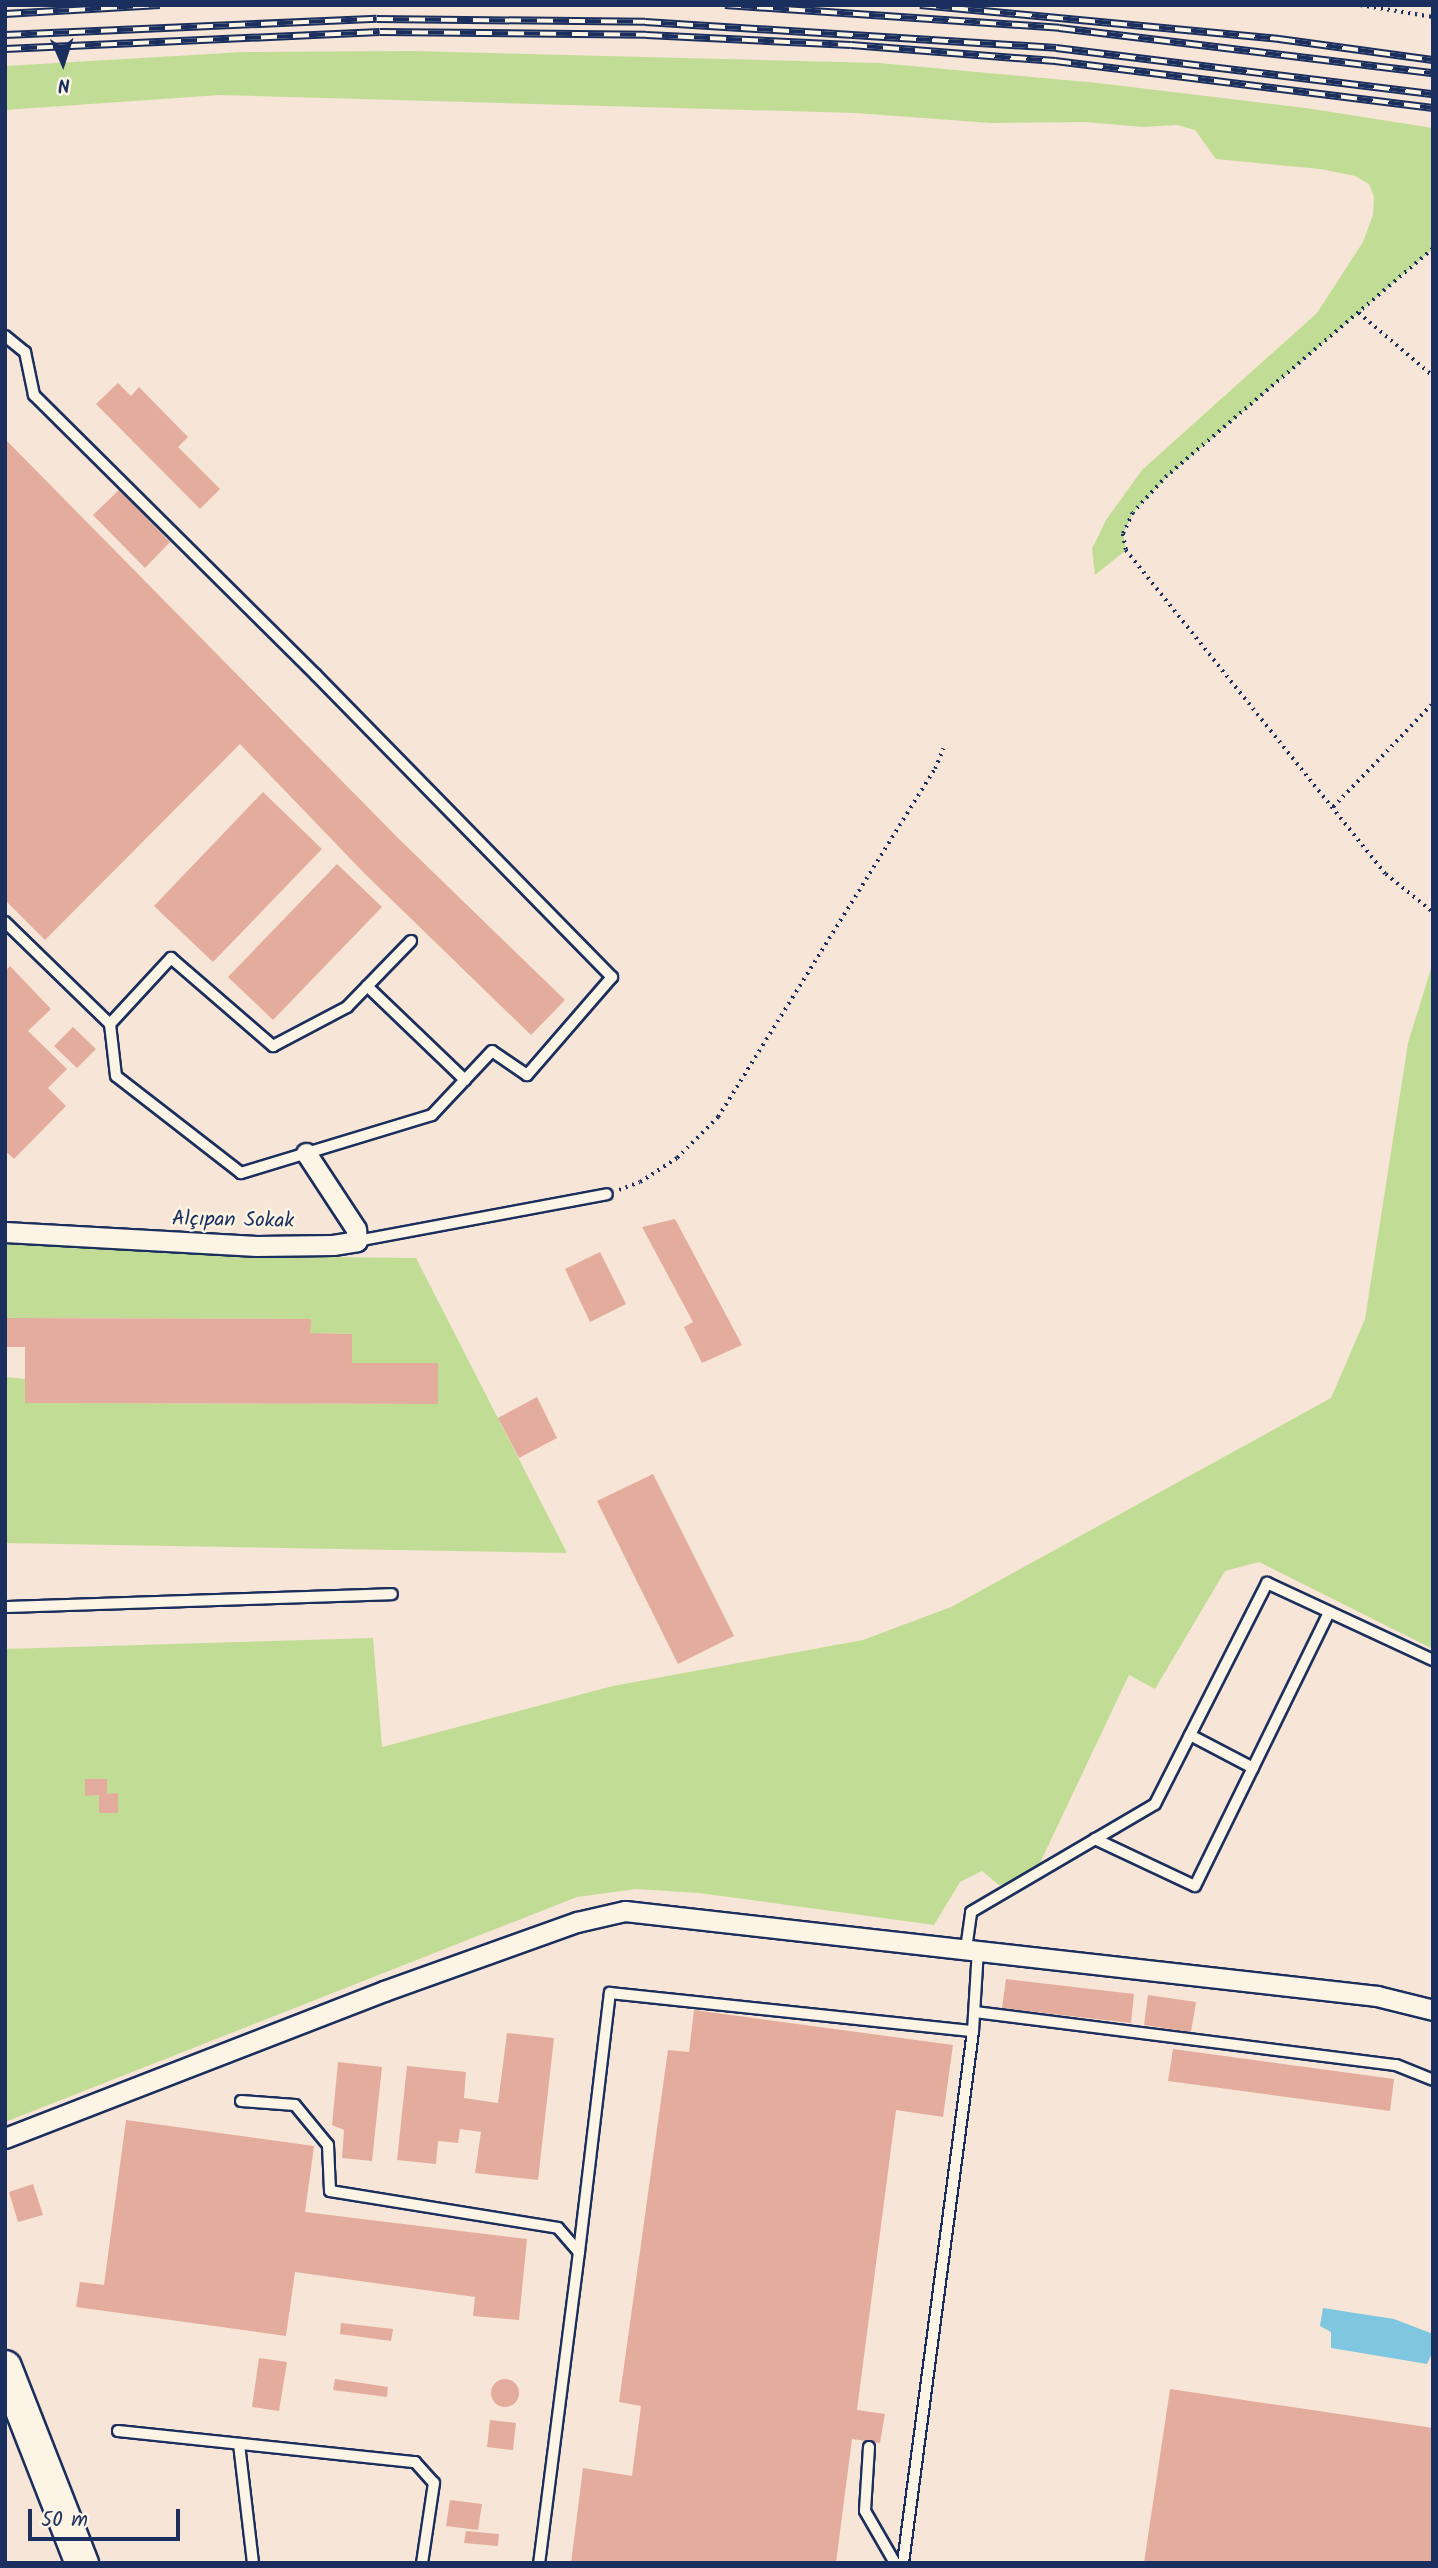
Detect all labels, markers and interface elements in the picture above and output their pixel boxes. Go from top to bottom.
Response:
north arrow [28,28,98,98]
text: N [57,69,71,99]
street label: Alçıpan Sokak [172,1207,294,1235]
scale bar [32,2494,184,2538]
text: 50 m [41,2504,88,2537]

